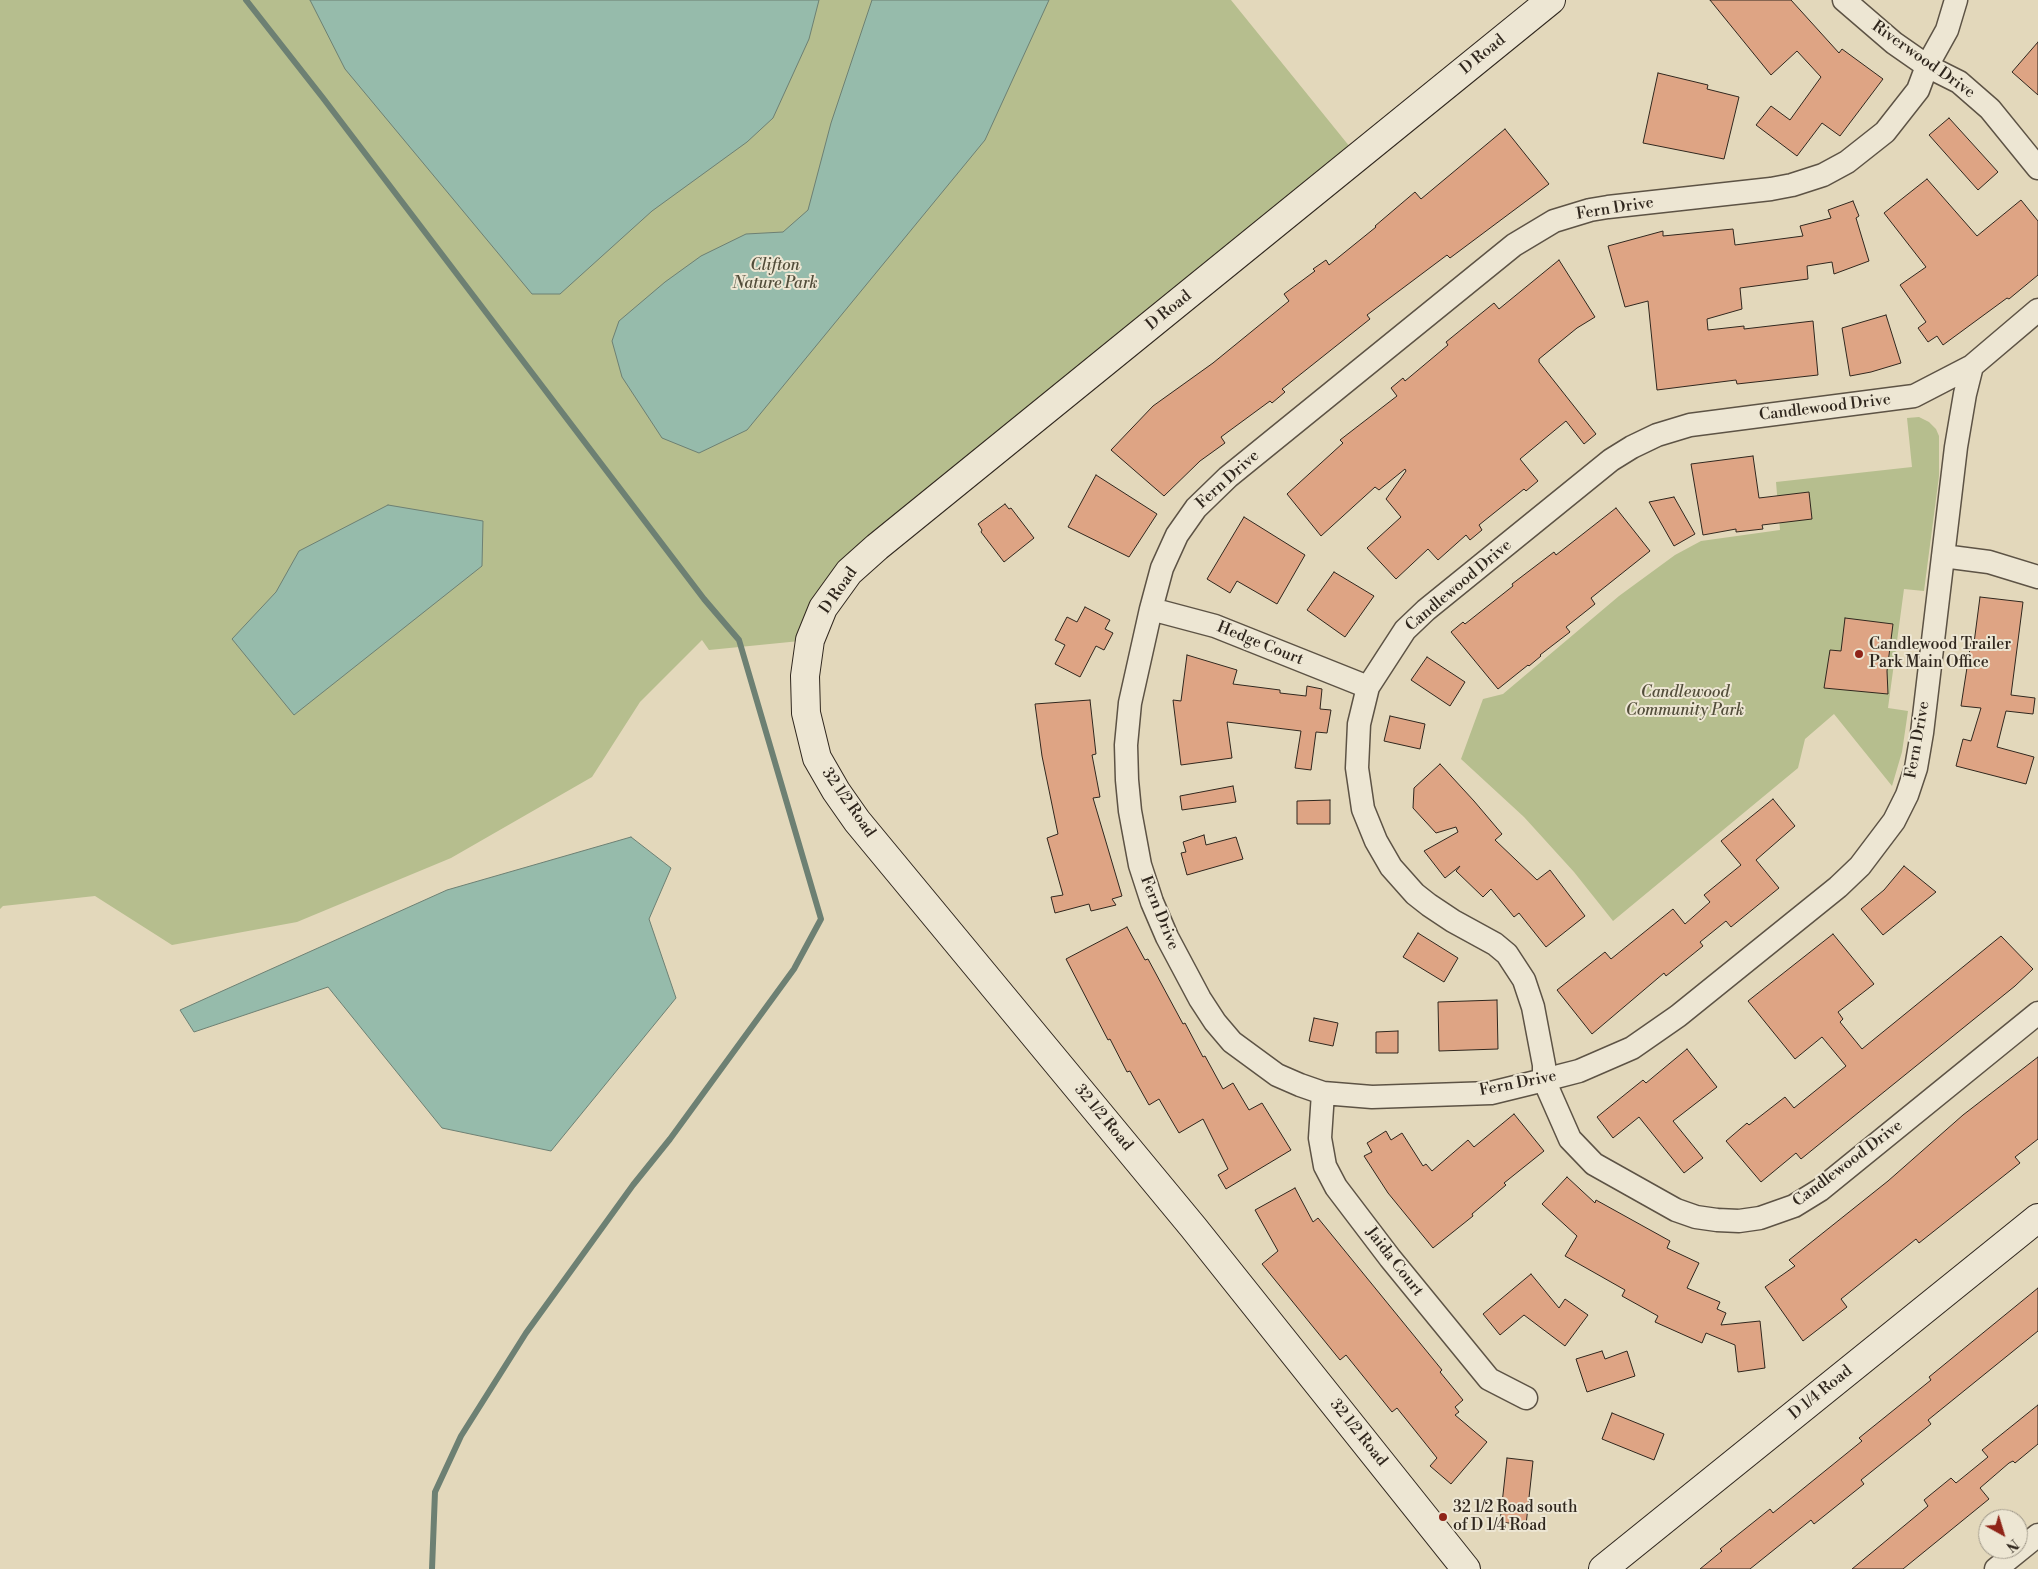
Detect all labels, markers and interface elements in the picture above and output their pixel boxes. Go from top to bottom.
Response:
street label: Riverwood Drive [1868,17,1978,103]
street label: D Road [1456,31,1510,79]
street label: Fern Drive [1575,193,1655,225]
park label: Clifton Nature Park [732,256,818,294]
street label: D Road [1142,287,1196,335]
street label: Candlewood Drive [1758,390,1892,426]
street label: Fern Drive [1192,447,1264,513]
street label: Candlewood Drive [1402,536,1516,636]
street label: D Road [816,564,862,618]
street label: Hedge Court [1214,618,1306,670]
place label: Candlewood Trailer Park Main Office [1869,635,2011,673]
marker: Candlewood Trailer Park Main Office [1853,648,1865,660]
park label: Candlewood Community Park [1626,683,1744,721]
street label: Fern Drive [1902,700,1934,780]
street label: 32 1/2 Road [817,764,879,842]
street label: Fern Drive [1135,873,1183,953]
street label: Fern Drive [1478,1067,1558,1101]
street label: 32 1/2 Road [1070,1081,1136,1155]
street label: Candlewood Drive [1789,1116,1907,1212]
street label: Jaida Court [1361,1223,1427,1301]
street label: D 1/4 Road [1786,1362,1856,1424]
street label: 32 1/2 Road [1325,1396,1391,1470]
place label: 32 1/2 Road south of D 1/4 Road [1453,1498,1578,1536]
north arrow [1978,1509,2028,1559]
marker: 32 1/2 Road south of D 1/4 Road [1437,1511,1449,1523]
text: N [2002,1534,2022,1555]

